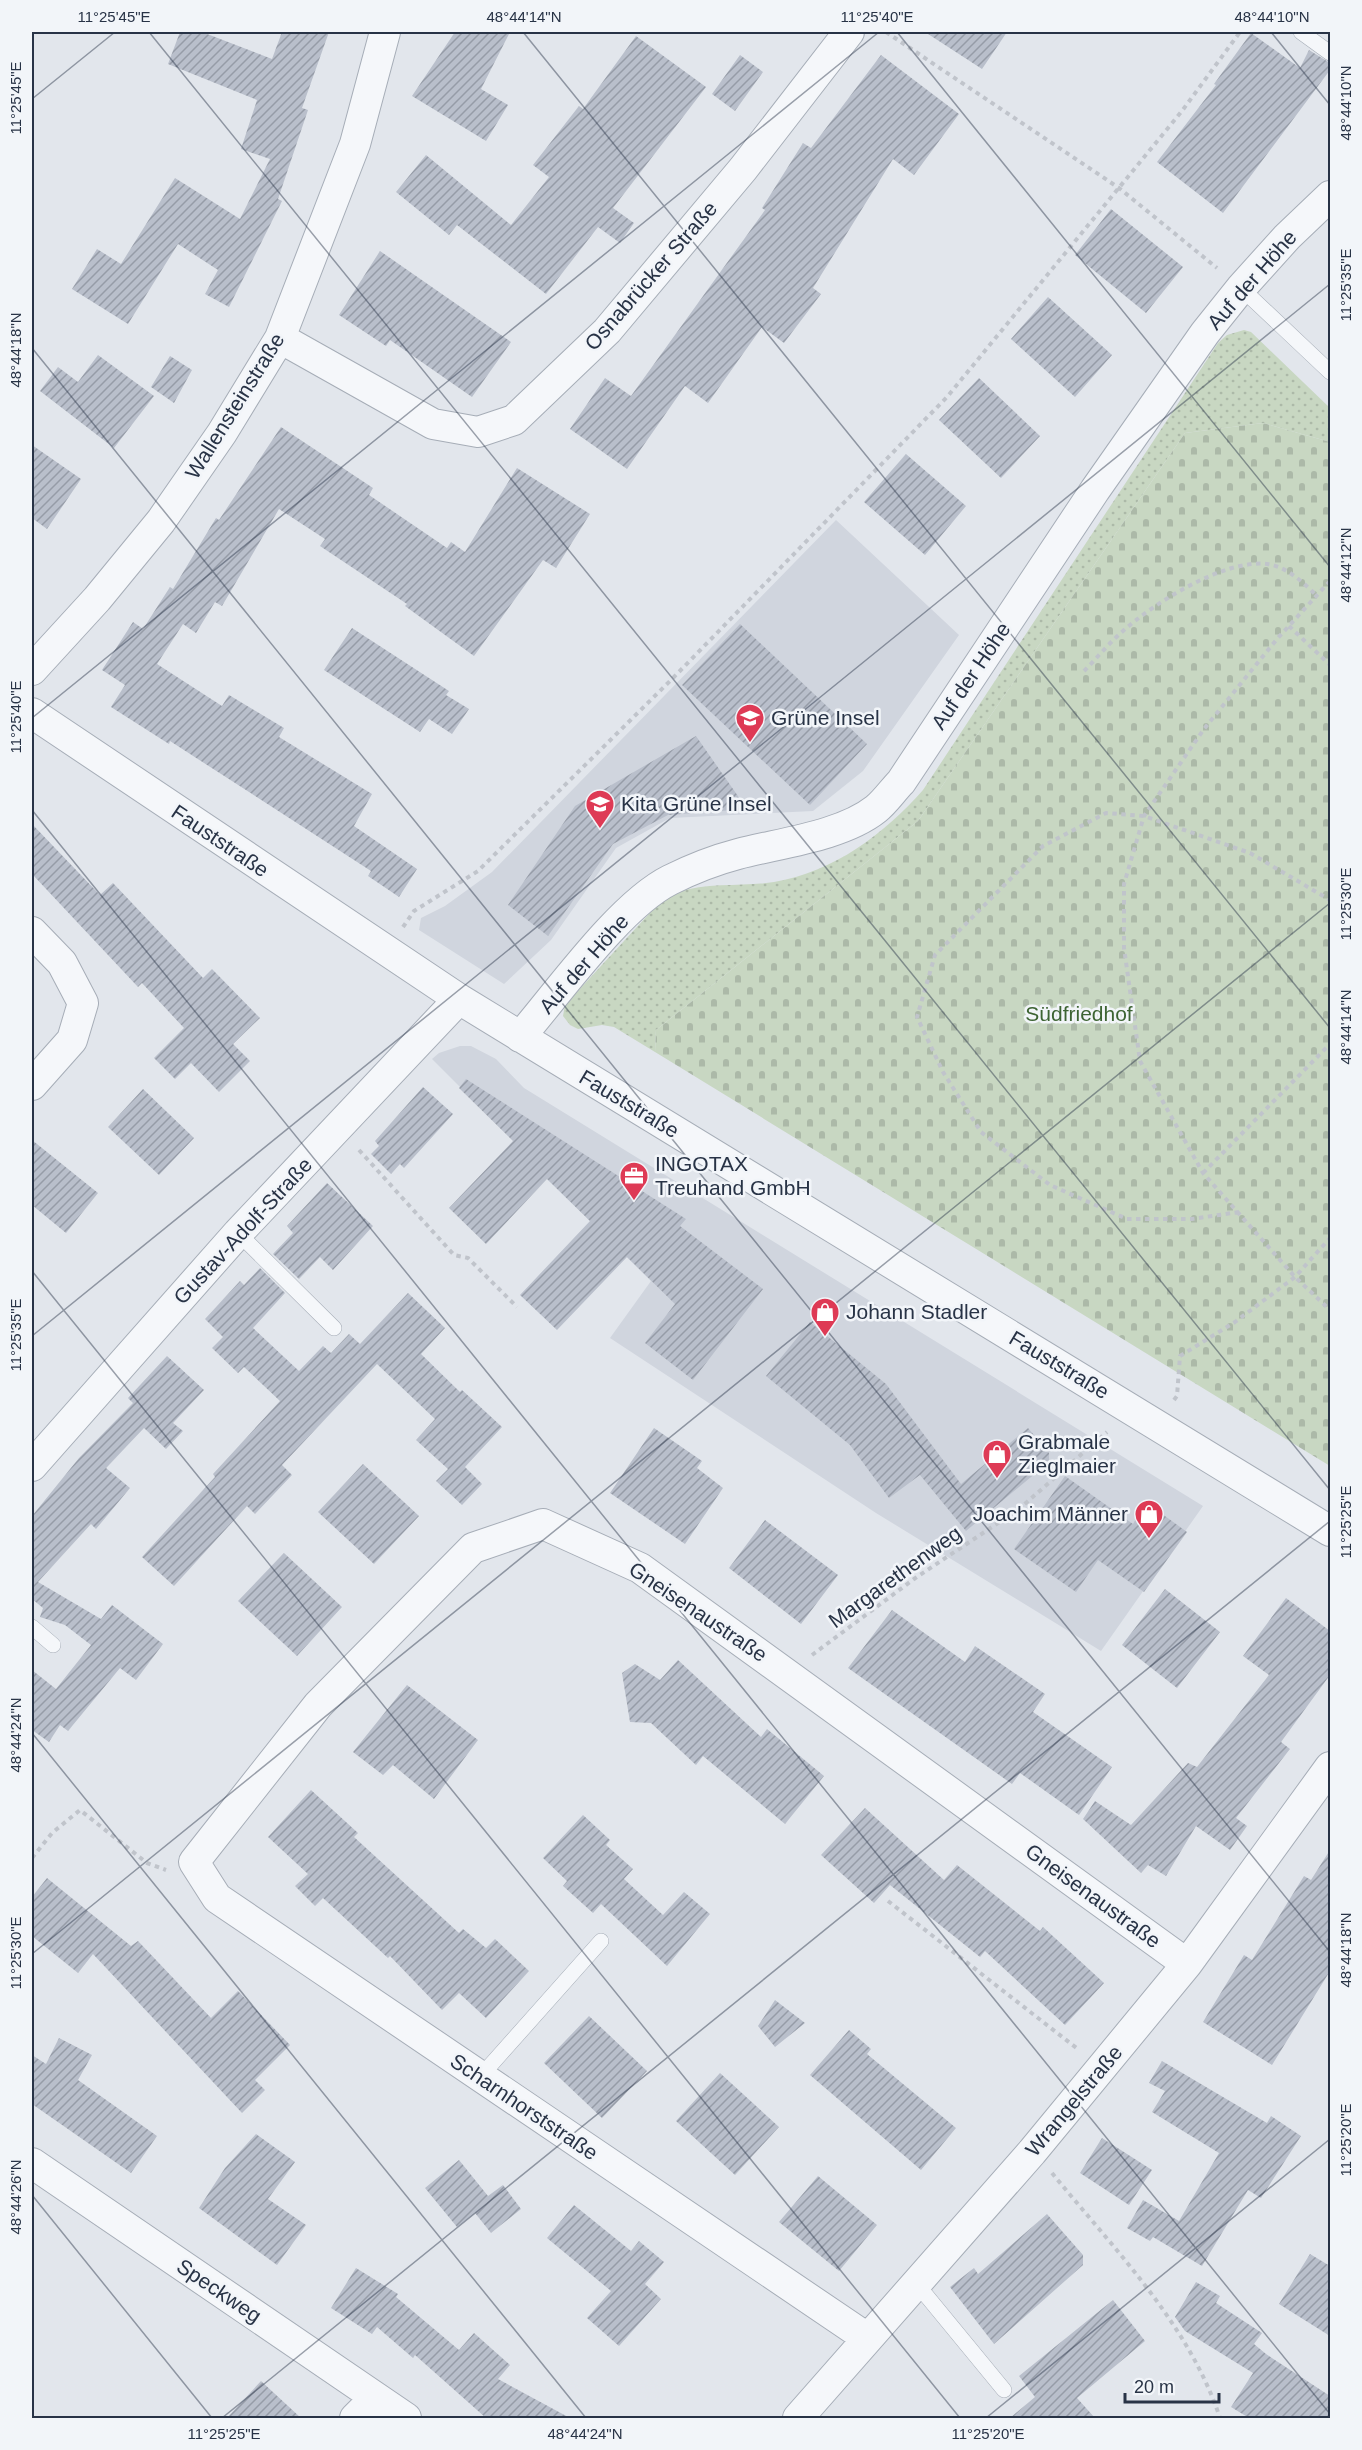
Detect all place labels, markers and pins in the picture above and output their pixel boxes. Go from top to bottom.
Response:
school or university icon: Grüne Insel [734,702,766,744]
place label: Grüne Insel [771,706,880,729]
school or university icon: Kita Grüne Insel [584,788,616,830]
place label: Kita Grüne Insel [621,792,772,815]
place label: INGOTAX Treuhand GmbH [655,1152,811,1199]
office icon: INGOTAX Treuhand GmbH [618,1160,650,1202]
shop icon: Johann Stadler [809,1296,841,1338]
place label: Johann Stadler [846,1300,987,1323]
place label: Grabmale Zieglmaier [1018,1430,1116,1477]
shop icon: Grabmale Zieglmaier [981,1438,1013,1480]
shop icon: Joachim Männer [1133,1498,1165,1540]
place label: Joachim Männer [973,1502,1128,1525]

